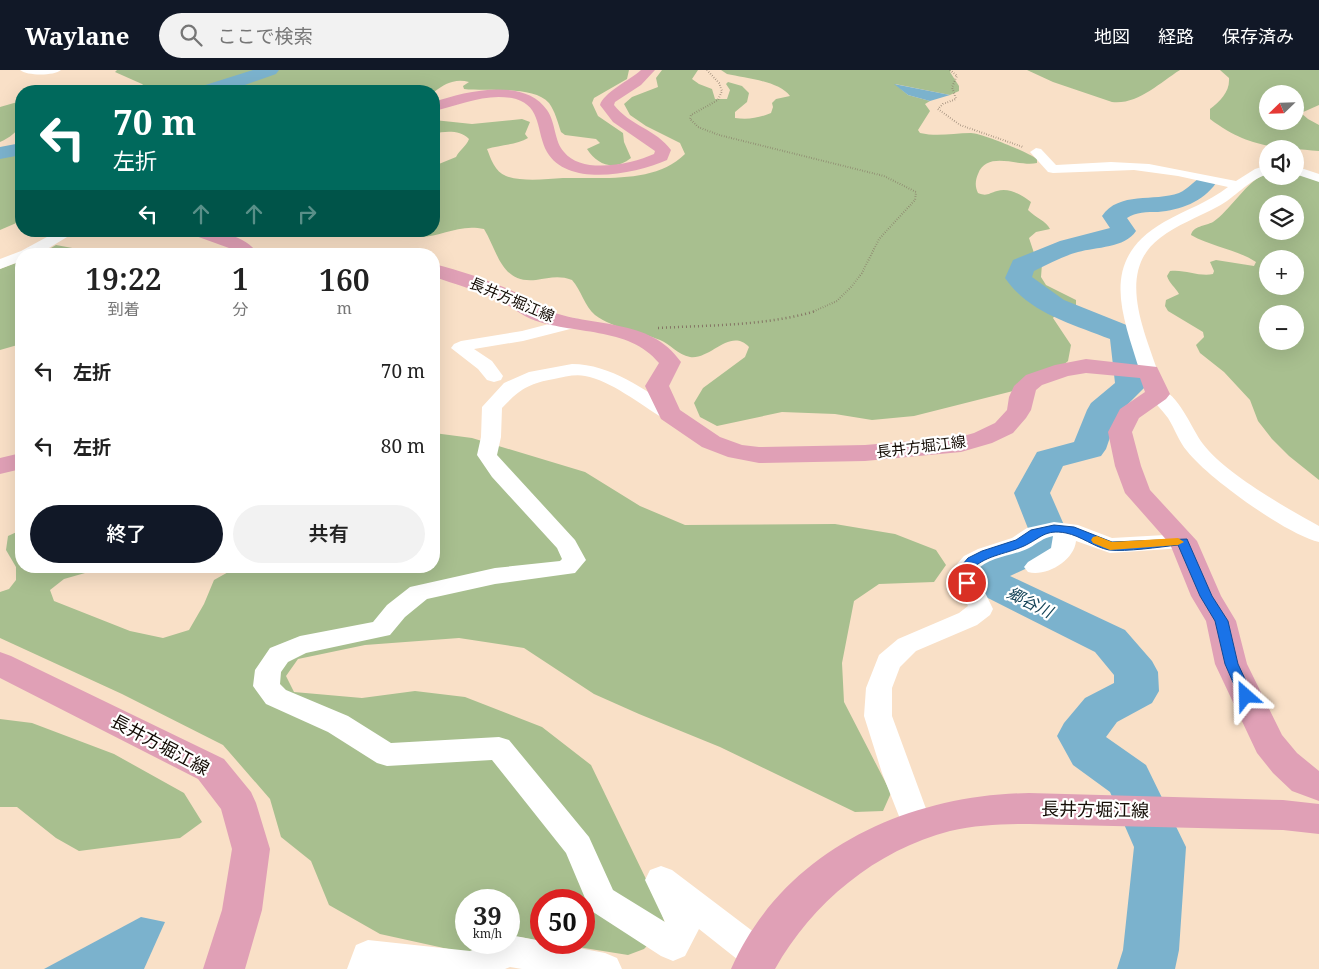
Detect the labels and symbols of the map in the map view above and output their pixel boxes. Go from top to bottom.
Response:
north arrow [1259,85,1304,130]
street label: 長井方堀江線 [467,272,558,326]
street label: 長井方堀江線 [875,431,967,461]
pin [946,562,988,604]
water label: 郷谷川 [1004,582,1058,623]
position arrow [1219,669,1271,721]
street label: 長井方堀江線 [107,708,214,780]
street label: 長井方堀江線 [1041,796,1149,822]
speed limit sign: 50 [530,889,595,954]

